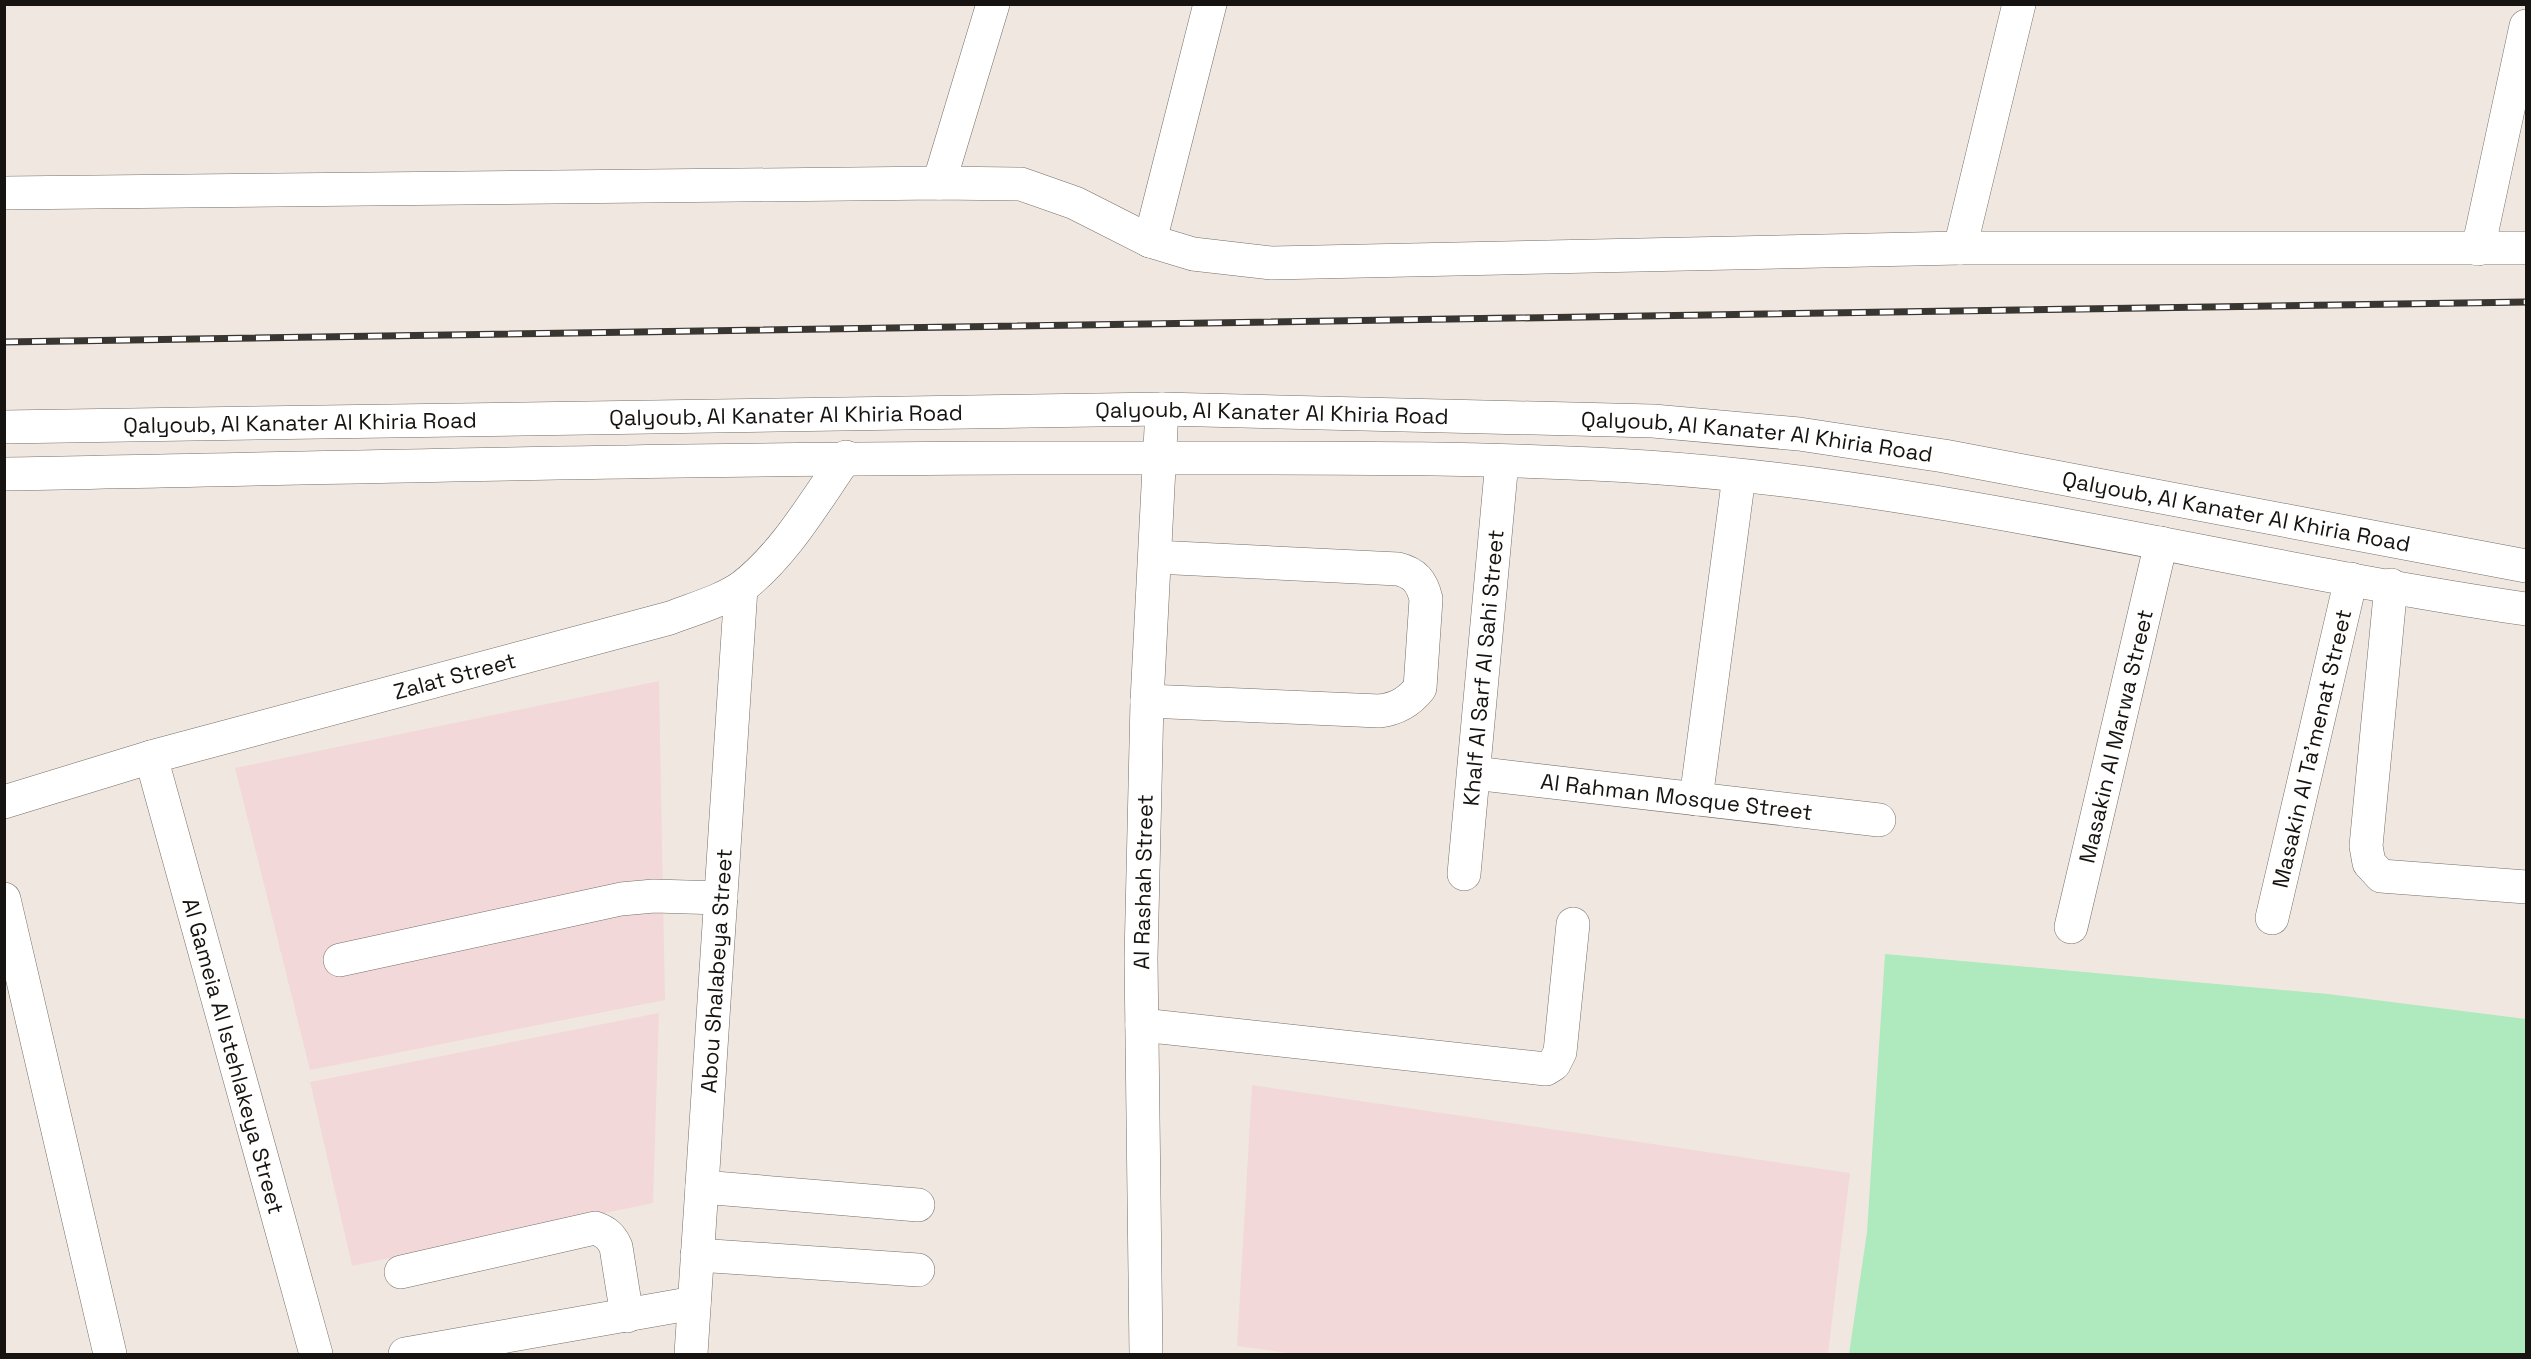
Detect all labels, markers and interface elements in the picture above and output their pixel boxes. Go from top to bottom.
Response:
street label: Qalyoub, Al Kanater Al Khiria Road [1095,395,1449,430]
street label: Qalyoub, Al Kanater Al Khiria Road [609,398,963,432]
street label: Qalyoub, Al Kanater Al Khiria Road [1581,405,1935,468]
street label: Qalyoub, Al Kanater Al Khiria Road [123,406,477,439]
street label: Qalyoub, Al Kanater Al Khiria Road [2060,465,2413,558]
street label: Khalf Al Sarf Al Sahi Street [1456,528,1510,807]
street label: Masakin Al Ta'menat Street [2265,606,2357,891]
street label: Masakin Al Marwa Street [2072,607,2159,866]
street label: Zalat Street [390,646,519,705]
street label: Al Rahman Mosque Street [1539,767,1814,826]
street label: Al Rashah Street [1127,794,1159,970]
street label: Abou Shalabeya Street [694,848,738,1094]
street label: Al Gameia Al Istehlakeya Street [177,895,291,1217]

